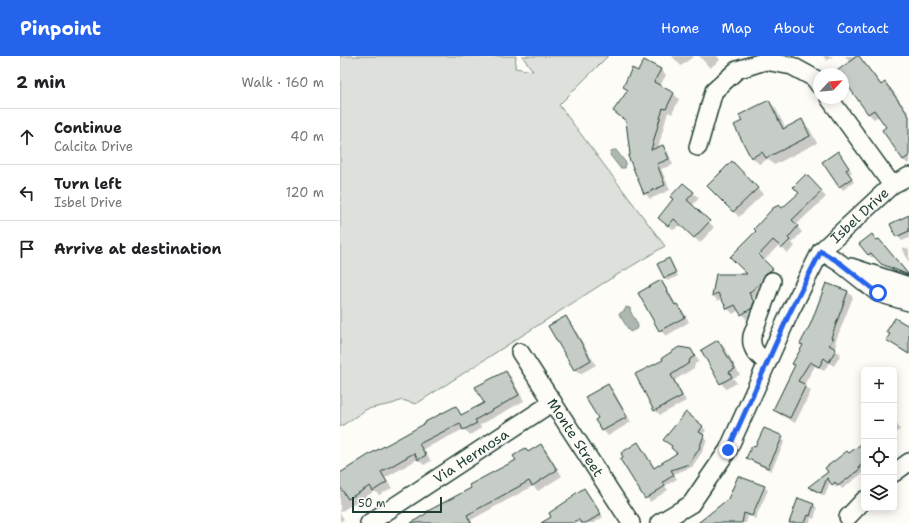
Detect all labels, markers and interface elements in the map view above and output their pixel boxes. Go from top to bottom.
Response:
text: Pinpoint [20,16,101,41]
text: Home [661,19,700,37]
text: Map [722,19,752,37]
text: About [774,19,815,37]
text: Contact [837,19,889,37]
north arrow [813,68,849,104]
text: 2 min [16,71,66,93]
text: Walk · 160 m [242,74,324,91]
text: Continue [54,118,122,138]
icon: ahead [16,126,38,148]
text: 40 m [290,128,324,145]
text: Calcita Drive [54,138,133,155]
text: Turn left [54,174,122,194]
icon: left [16,182,38,204]
street label: Isbel Drive [826,183,893,247]
text: 120 m [286,184,324,201]
text: Isbel Drive [54,194,122,211]
icon: arrive [16,238,38,260]
text: Arrive at destination [54,239,222,259]
route start [869,284,887,302]
map controls [861,367,897,511]
button: + [861,367,897,403]
street label: Monte Street [544,395,608,480]
button: − [861,403,897,439]
street label: Via Hermosa [430,425,512,487]
button: locate [861,439,897,475]
route end [719,441,737,459]
button: layers [861,475,897,511]
scale bar [352,495,442,514]
text: 50 m [358,496,386,511]

